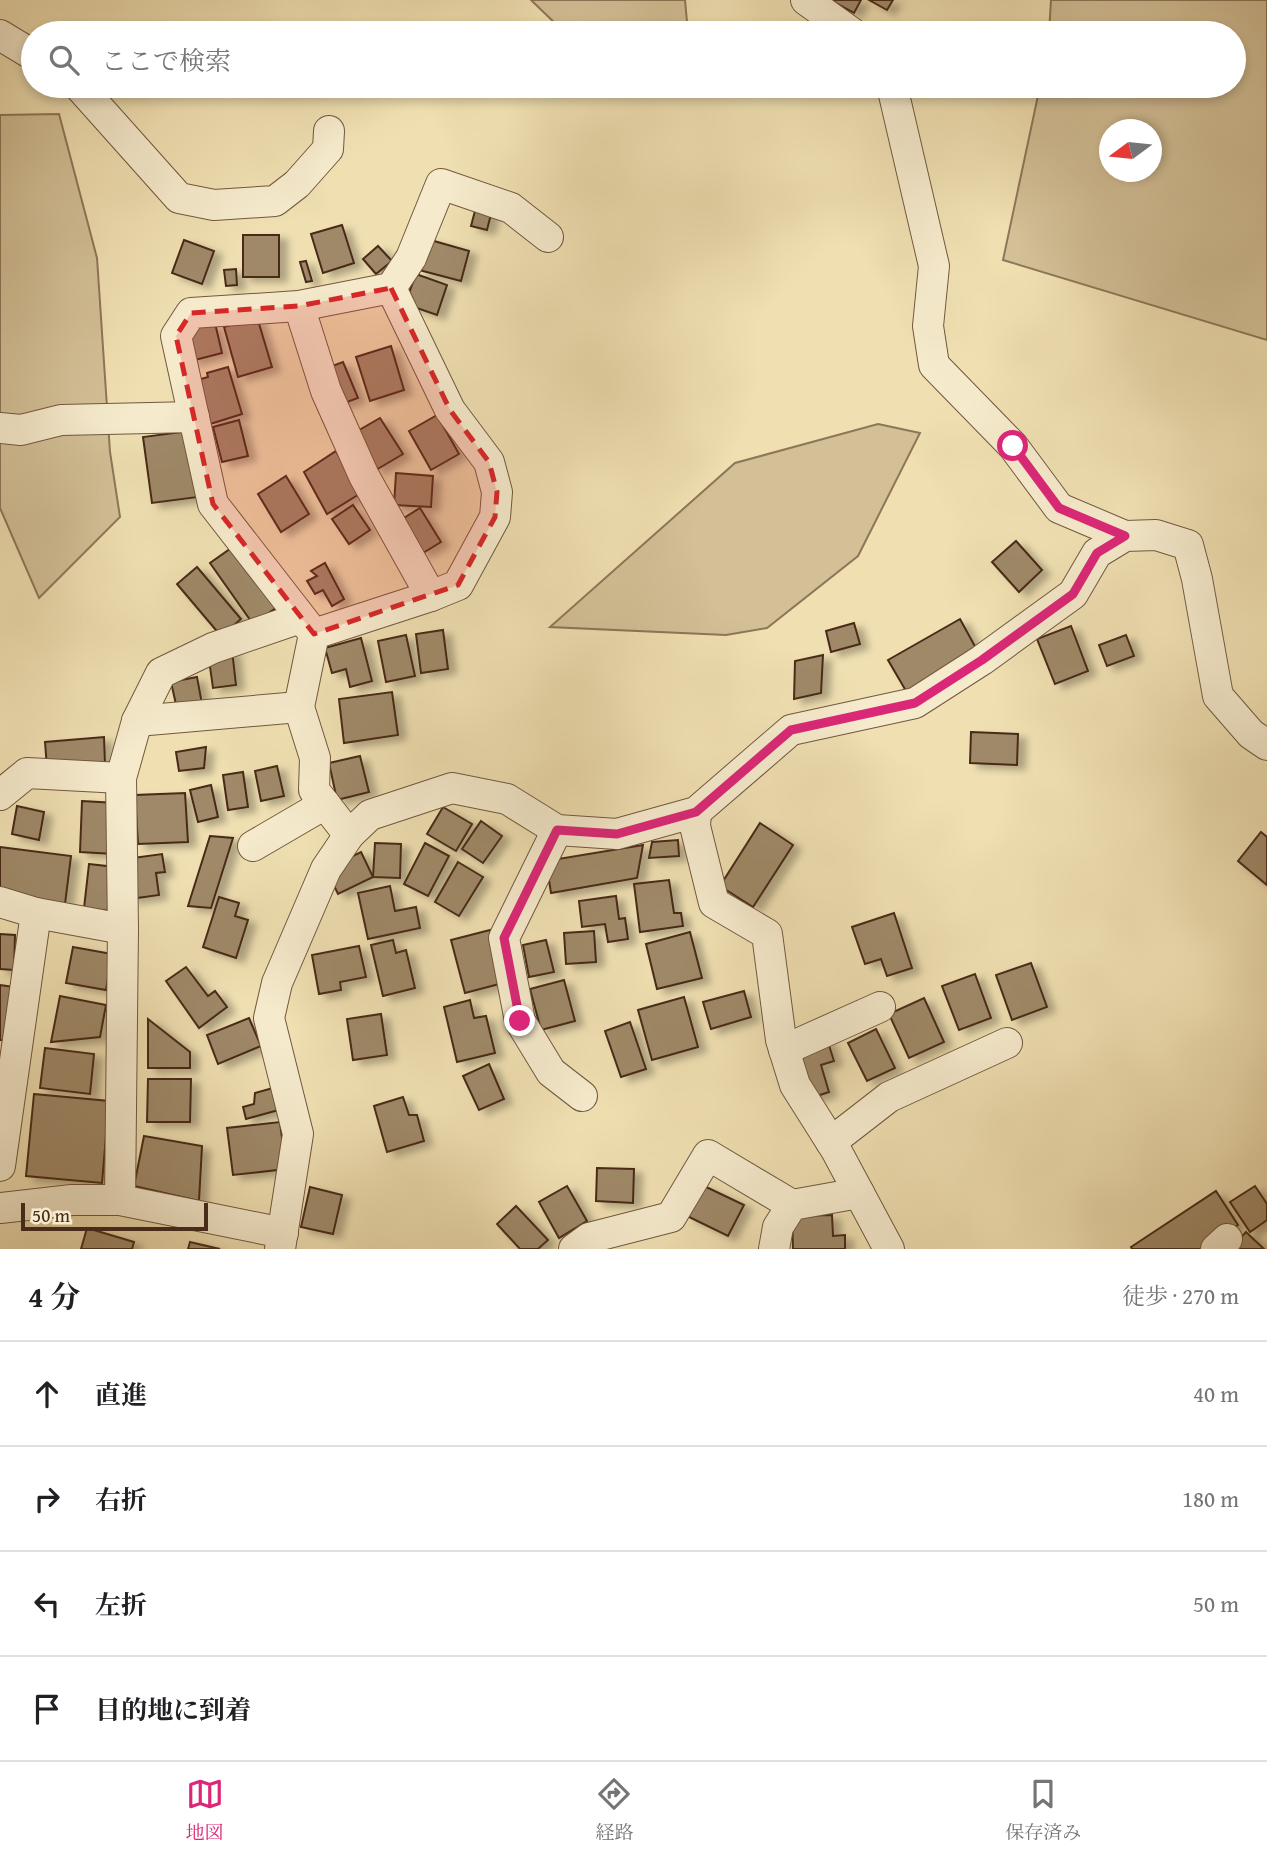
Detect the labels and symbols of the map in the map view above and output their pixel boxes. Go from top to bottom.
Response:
north arrow [1099,119,1162,182]
route start [997,430,1028,461]
route end [504,1005,535,1036]
scale bar [21,1200,208,1232]

